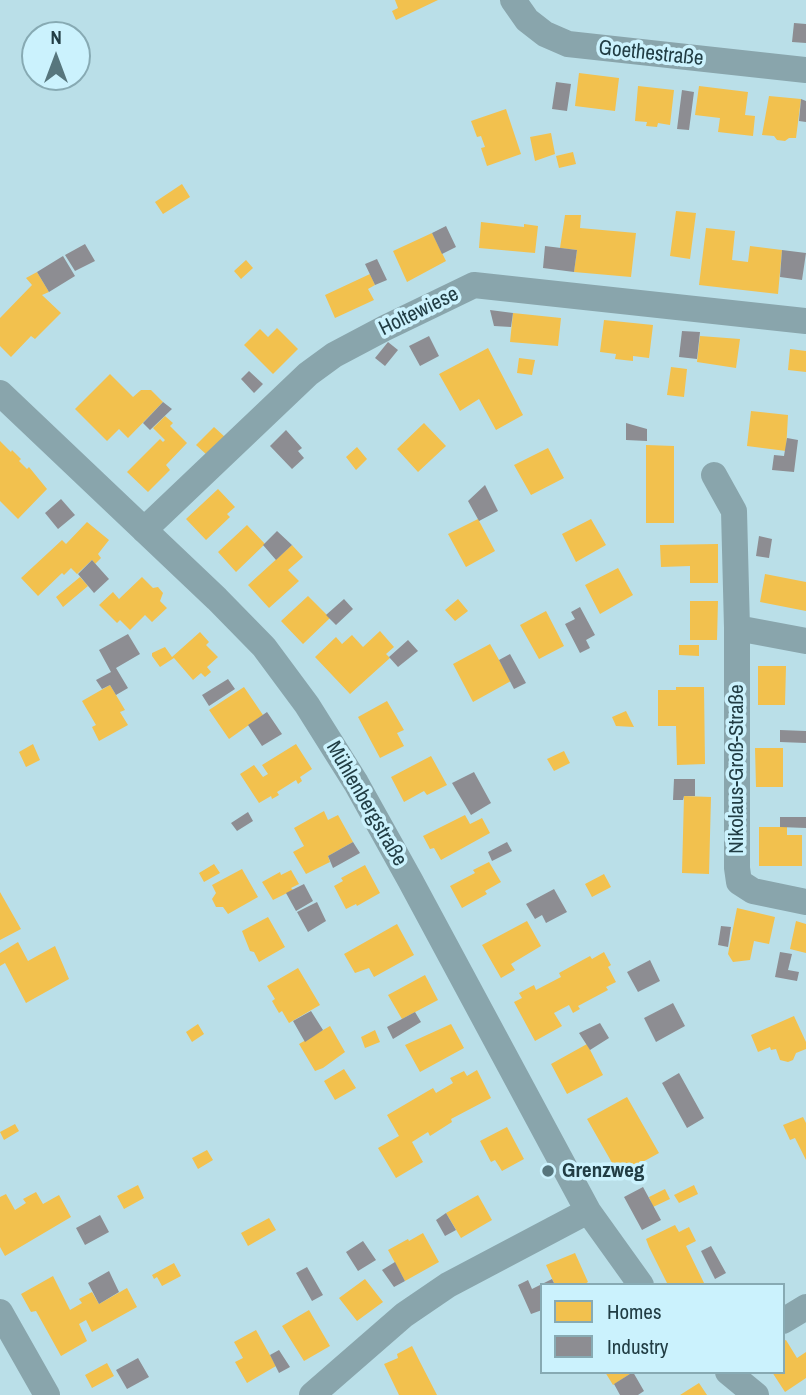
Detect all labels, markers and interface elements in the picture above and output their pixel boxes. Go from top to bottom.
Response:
north arrow [21,21,91,91]
text: N [50,24,62,50]
street label: Goethestraße [597,36,705,72]
street label: Holtewiese [375,282,463,342]
street label: Nikolaus-Groß-Straße [724,684,750,854]
street label: Mühlenbergstraße [320,737,412,871]
place label: Grenzweg [562,1158,644,1184]
marker: Grenzweg [540,1163,556,1179]
legend [540,1283,785,1374]
text: Homes [607,1297,662,1326]
text: Industry [607,1332,668,1361]

